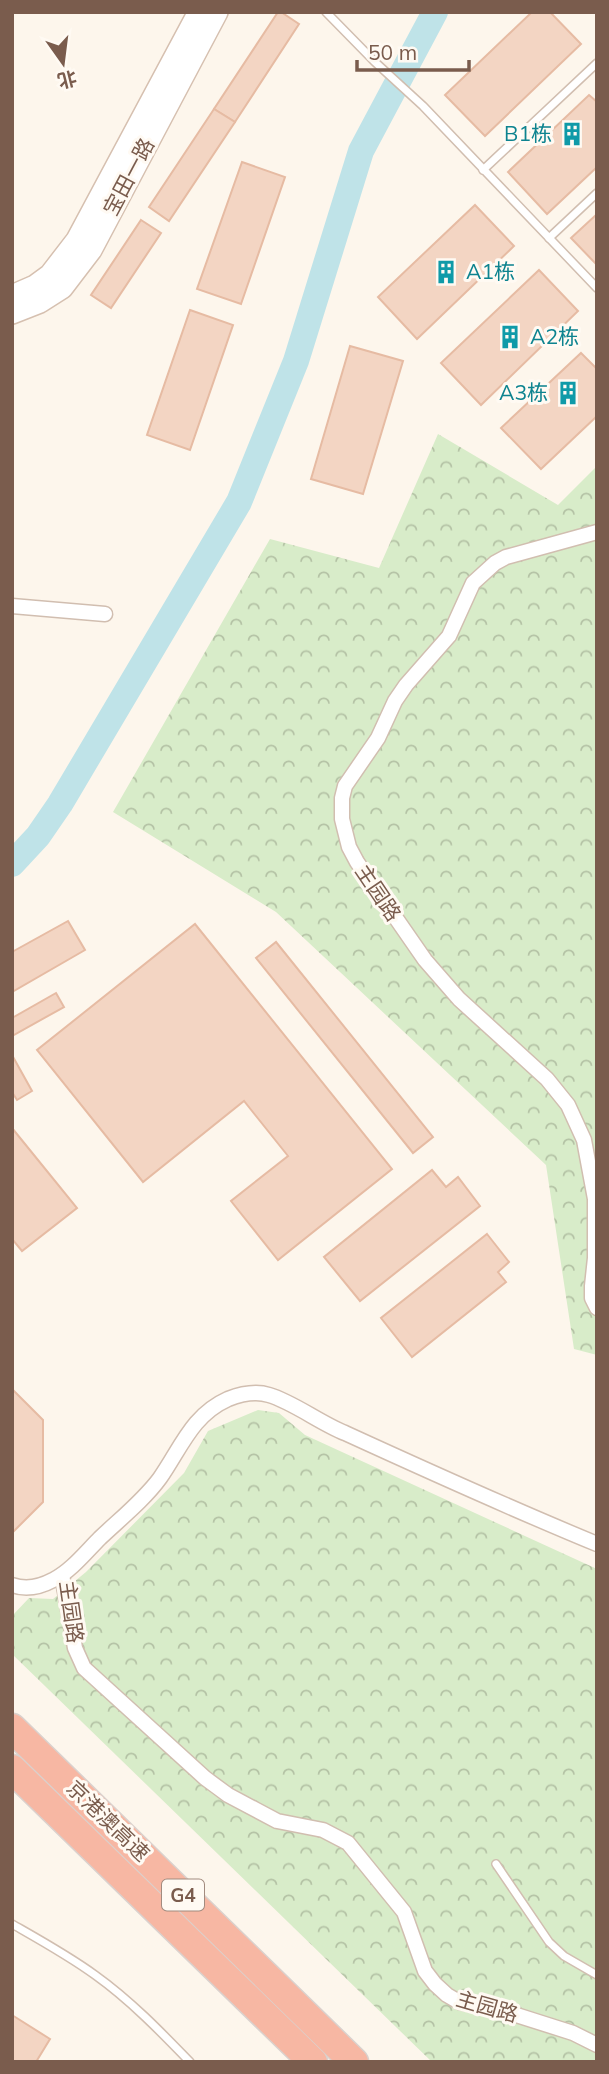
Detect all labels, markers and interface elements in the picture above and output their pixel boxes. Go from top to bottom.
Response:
north arrow [28,28,98,98]
scale bar [357,28,469,72]
text: 50 m [368,39,417,65]
text: 北 [55,66,79,93]
place label: B1栋 [504,120,552,146]
building icon: B1栋 [558,120,586,148]
street label: 宝田一路 [97,133,159,220]
building icon: A1栋 [432,258,460,286]
place label: A1栋 [466,258,515,284]
building icon: A2栋 [496,323,524,351]
place label: A2栋 [530,323,579,349]
place label: A3栋 [499,379,548,405]
building icon: A3栋 [554,379,582,407]
street label: 主园路 [350,859,407,926]
street label: 主园路 [55,1579,89,1645]
street label: 京港澳高速 [62,1774,155,1866]
road number: G4 [162,1880,204,1910]
street label: 主园路 [453,1985,521,2027]

